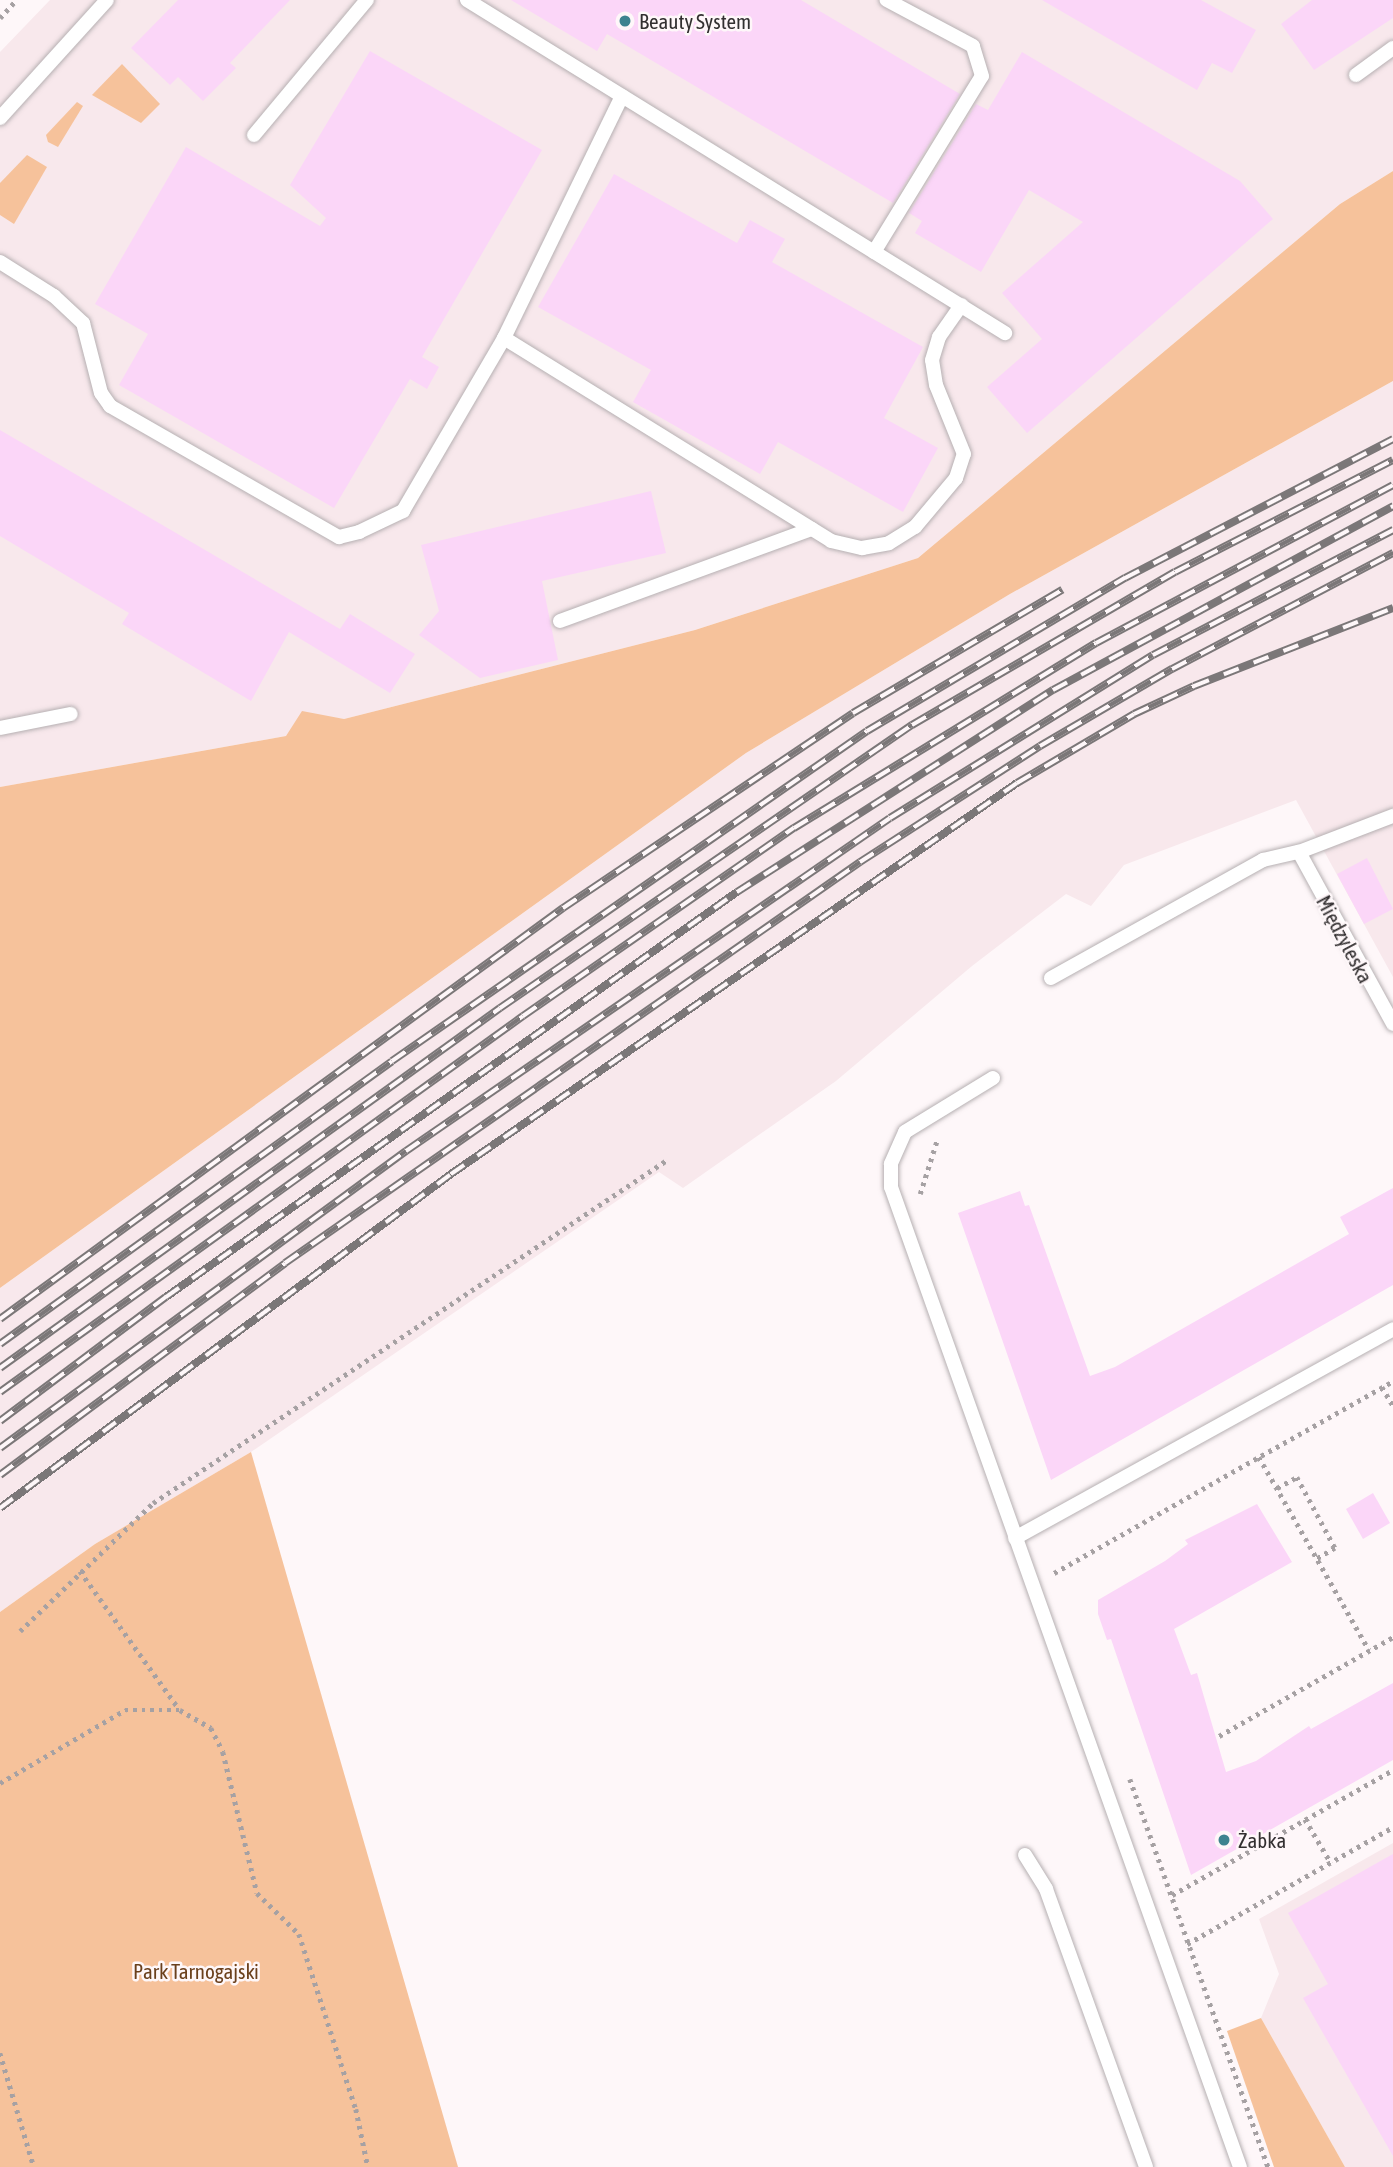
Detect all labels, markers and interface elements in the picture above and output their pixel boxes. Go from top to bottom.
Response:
place label: Beauty System [639,8,751,34]
marker: Beauty System [617,13,633,29]
street label: Międzyleska [1311,891,1379,987]
place label: Żabka [1238,1827,1286,1853]
marker: Żabka [1216,1832,1232,1848]
park label: Park Tarnogajski [133,1958,259,1984]

